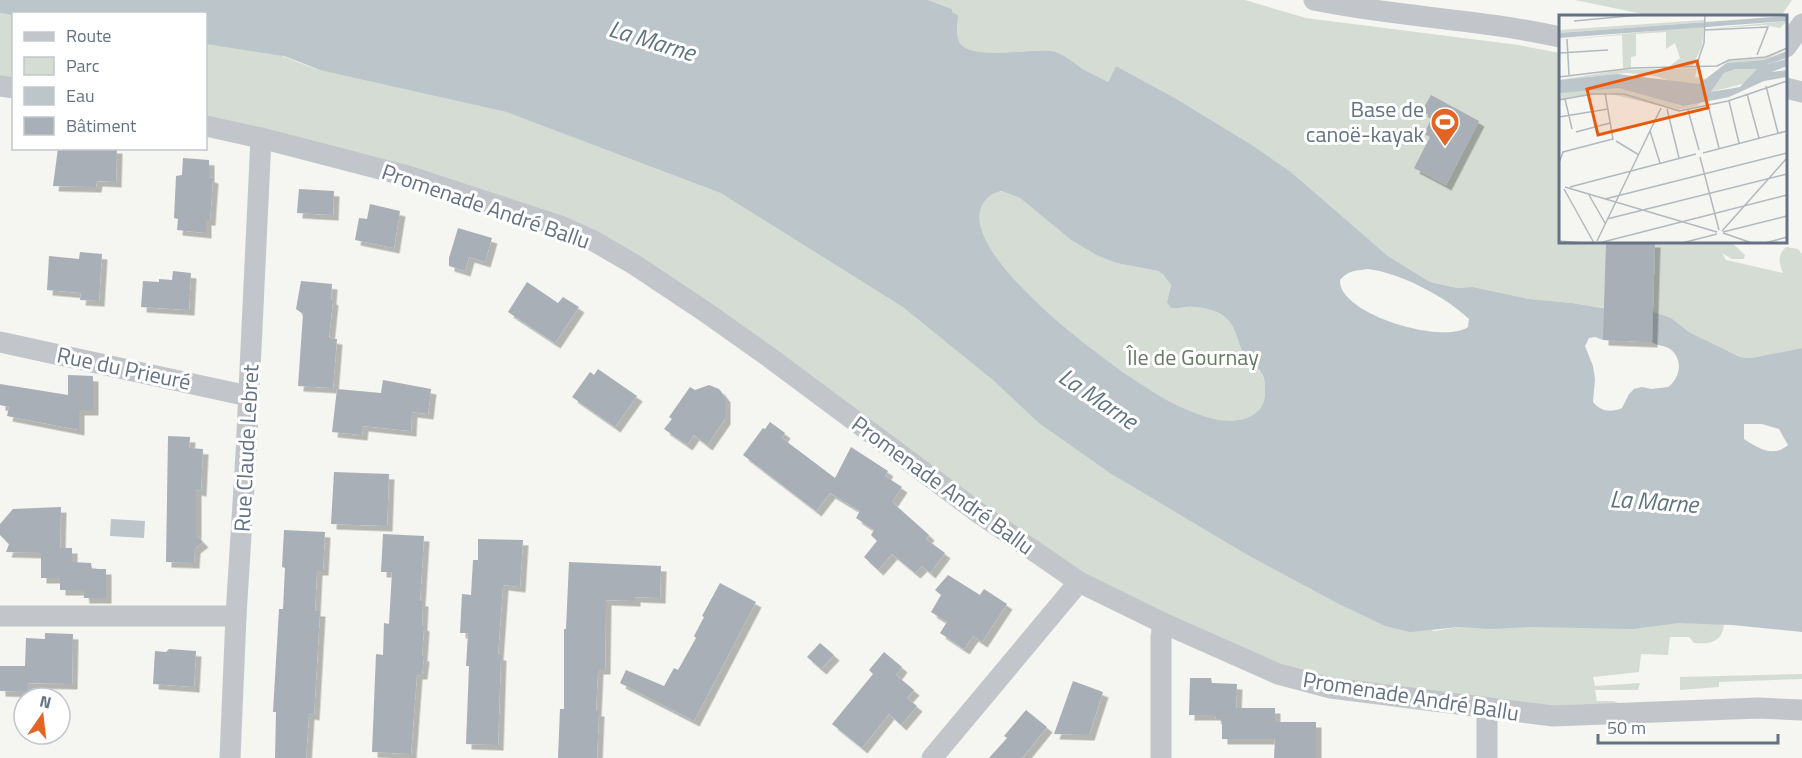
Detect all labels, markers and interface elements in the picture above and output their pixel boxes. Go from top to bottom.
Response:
water label: La Marne [605,10,702,71]
legend [12,12,207,150]
inset map [1559,15,1787,243]
text: Route [66,22,111,49]
text: Parc [66,52,100,79]
text: Eau [66,82,95,109]
place label: Base de canoë-kayak [1306,92,1424,151]
sports icon: Base de canoë-kayak [1429,106,1461,148]
text: Bâtiment [66,112,137,139]
street label: Promenade André Ballu [377,154,595,258]
street label: Rue du Prieuré [54,337,194,399]
park label: Île de Gournay [1125,340,1259,374]
water label: La Marne [1052,358,1147,439]
street label: Rue Claude Lebret [225,363,267,533]
street label: Promenade André Ballu [845,407,1041,563]
water label: La Marne [1609,480,1701,522]
street label: Promenade André Ballu [1301,662,1521,730]
north arrow [12,686,72,746]
text: N [37,688,54,714]
scale bar [1598,707,1778,745]
text: 50 m [1607,714,1646,741]

